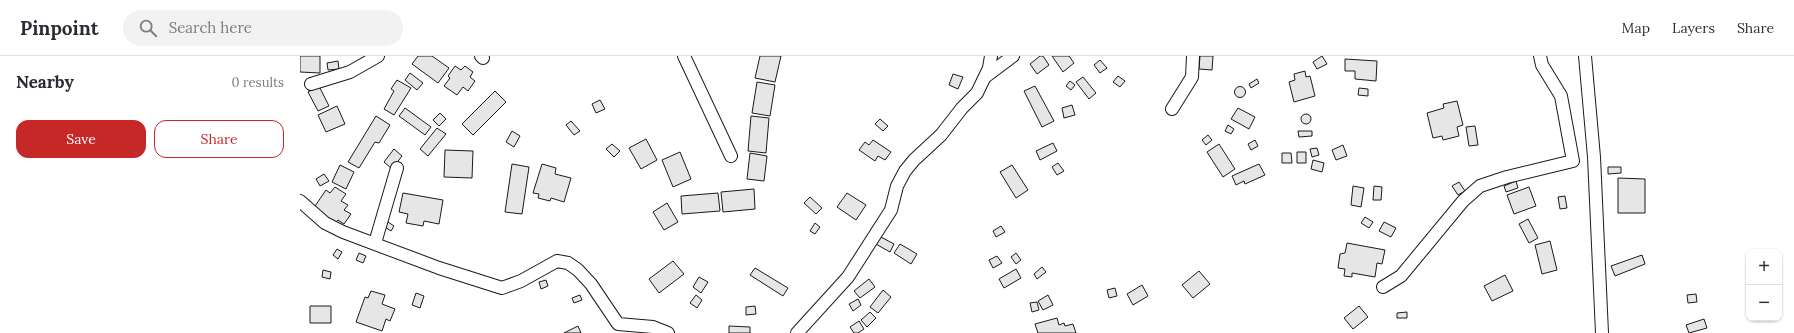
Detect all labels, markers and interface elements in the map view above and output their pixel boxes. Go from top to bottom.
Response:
search box [123,10,403,46]
text: Pinpoint [20,16,99,40]
icon: search [137,17,159,39]
text: Search here [169,18,252,37]
text: Map [1622,19,1650,37]
text: Layers [1672,19,1715,37]
text: Share [1737,19,1774,37]
text: Nearby [16,71,74,93]
text: 0 results [232,74,284,91]
button: Save [16,120,146,158]
button: Share [154,120,284,158]
map controls [1746,249,1782,321]
button: + [1746,249,1782,285]
button: − [1746,285,1782,321]

